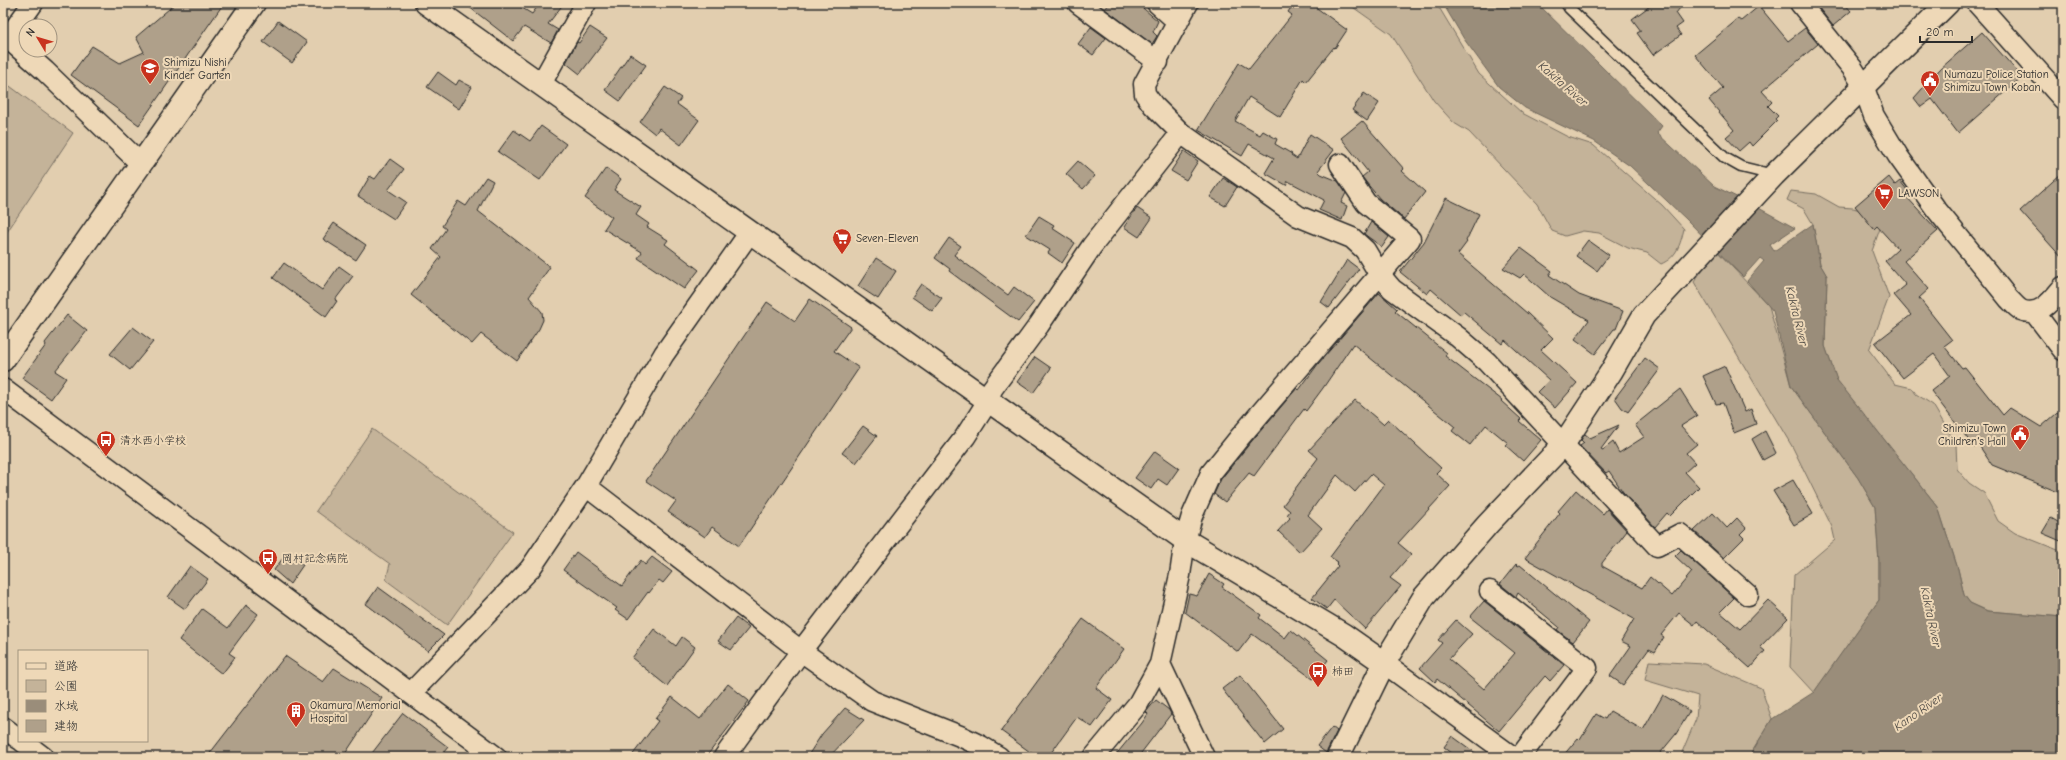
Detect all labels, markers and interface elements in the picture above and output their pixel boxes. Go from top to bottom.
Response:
north arrow [18,18,58,58]
scale bar [1920,18,1972,44]
text: N [23,25,38,39]
text: 20 m [1926,25,1954,39]
place label: Shimizu Nishi Kinder Garten [164,56,230,82]
school or university icon: Shimizu Nishi Kinder Garten [139,57,161,85]
water label: Kakita River [1535,59,1591,110]
place label: Numazu Police Station Shimizu Town Koban [1944,68,2049,94]
public building icon: Numazu Police Station Shimizu Town Koban [1919,69,1941,97]
supermarket icon: LAWSON [1873,182,1895,210]
place label: LAWSON [1898,187,1939,200]
supermarket icon: Seven-Eleven [831,227,853,255]
place label: Seven-Eleven [856,232,919,245]
water label: Kakita River [1783,285,1811,348]
place label: Shimizu Town Children's Hall [1938,422,2006,448]
public building icon: Shimizu Town Children's Hall [2009,423,2031,451]
bus stop icon: 清水西小学校 [95,429,117,457]
place label: 清水西小学校 [120,434,186,447]
bus stop icon: 岡村記念病院 [257,547,279,575]
place label: 岡村記念病院 [282,552,348,565]
water label: Kakita River [1918,586,1944,649]
legend [18,650,148,742]
text: 道路 [54,659,78,673]
bus stop icon: 柿田 [1307,660,1329,688]
place label: 柿田 [1332,665,1354,678]
text: 公園 [54,679,78,693]
water label: Kano River [1891,690,1946,734]
text: 水域 [54,699,78,713]
place label: Okamura Memorial Hospital [310,699,401,725]
building icon: Okamura Memorial Hospital [285,700,307,728]
text: 建物 [54,719,78,733]

